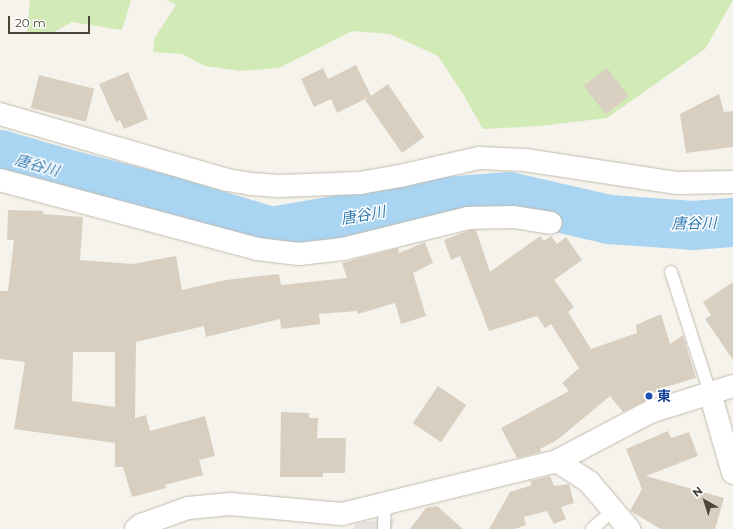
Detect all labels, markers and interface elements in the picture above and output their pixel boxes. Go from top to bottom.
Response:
scale bar [10,8,92,34]
text: 20 m [15,15,46,30]
water label: 唐谷川 [13,150,61,180]
water label: 唐谷川 [339,202,387,228]
water label: 唐谷川 [671,214,717,232]
place label: 東 [657,388,671,404]
marker: 東 [644,391,654,401]
north arrow [685,481,725,521]
text: N [690,483,705,500]

